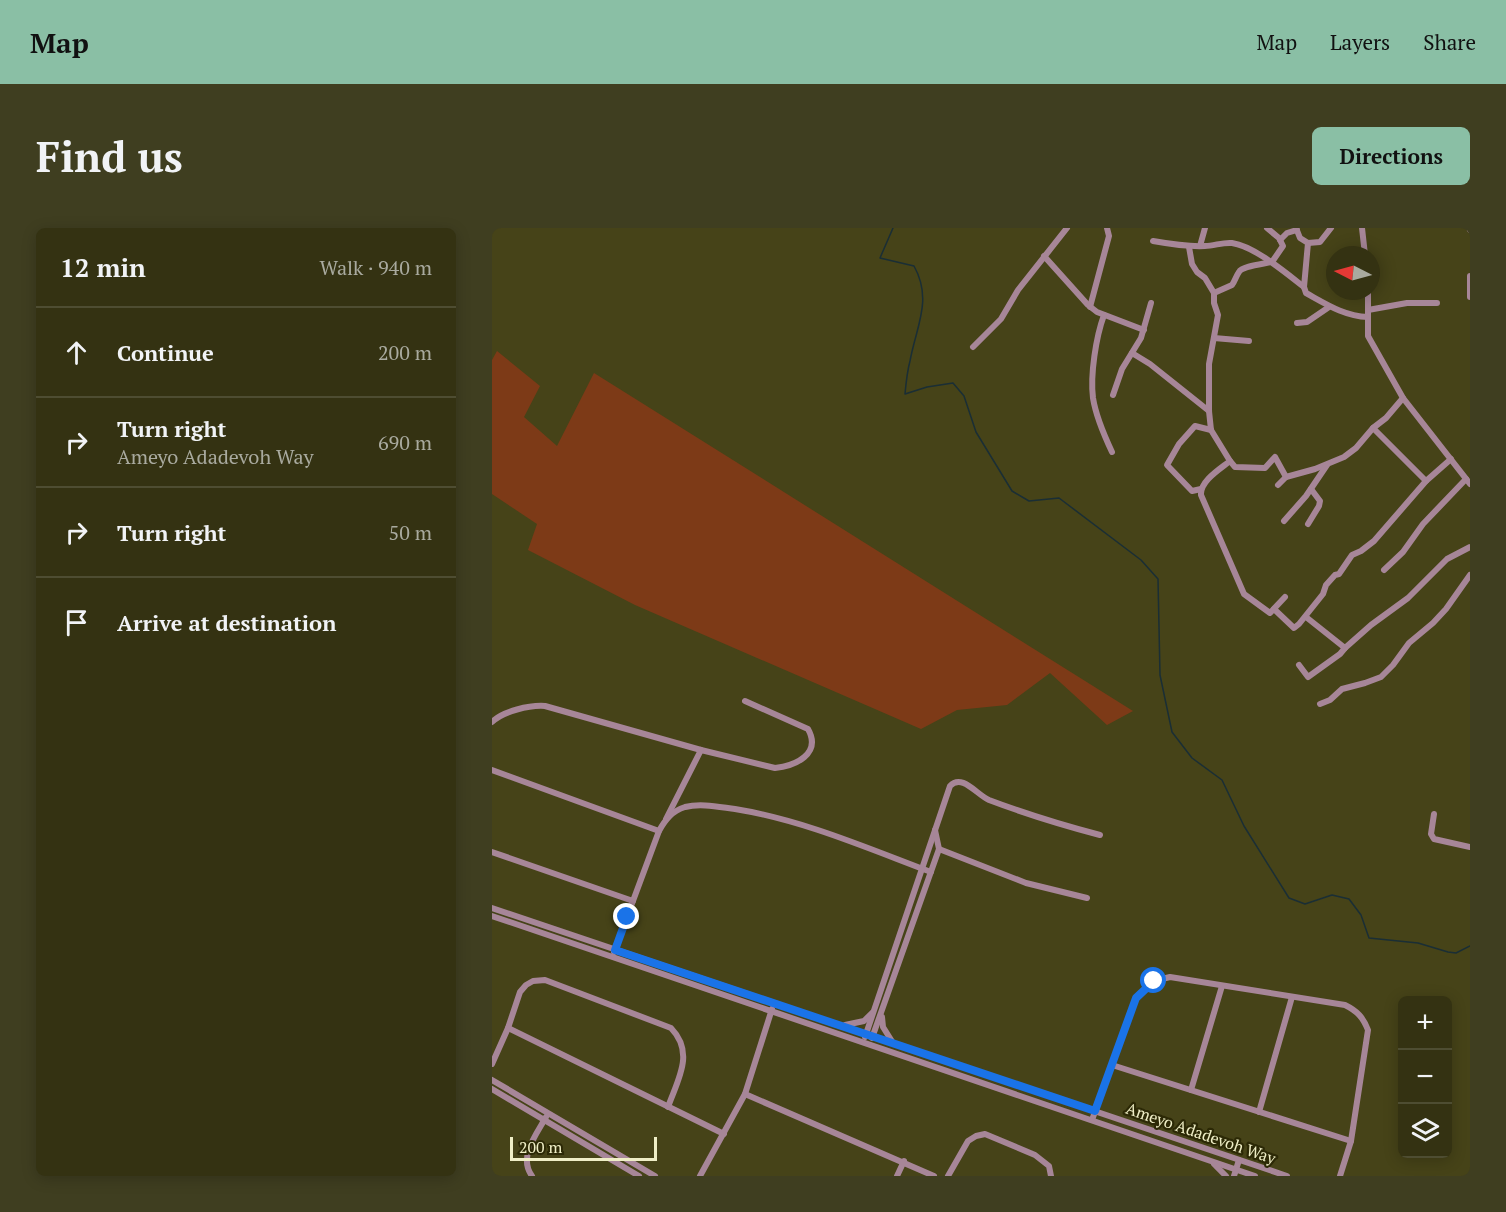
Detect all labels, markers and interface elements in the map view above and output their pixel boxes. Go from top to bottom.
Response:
text: Map [30,24,89,61]
text: Map [1256,28,1297,56]
text: Layers [1330,28,1390,56]
text: Share [1423,28,1476,56]
button: Directions [1312,127,1470,185]
text: Find us [36,128,183,184]
north arrow [1326,246,1380,300]
text: 12 min [60,250,146,284]
text: Walk · 940 m [320,254,432,281]
icon: ahead [60,336,93,369]
text: Continue [117,338,214,367]
text: 200 m [378,339,432,366]
text: Turn right [117,414,226,443]
icon: right [60,426,93,459]
text: 690 m [378,429,432,456]
text: Ameyo Adadevoh Way [117,443,314,470]
icon: right [60,516,93,549]
text: Turn right [117,518,226,547]
text: 50 m [389,519,432,546]
icon: arrive [60,606,93,639]
text: Arrive at destination [117,608,336,637]
route end [613,903,639,929]
route start [1140,967,1166,993]
map controls [1398,996,1452,1158]
button: + [1398,996,1452,1050]
button: − [1398,1050,1452,1104]
street label: Ameyo Adadevoh Way [1123,1097,1280,1169]
button: layers [1398,1104,1452,1158]
scale bar [510,1134,657,1162]
text: 200 m [519,1136,562,1158]

